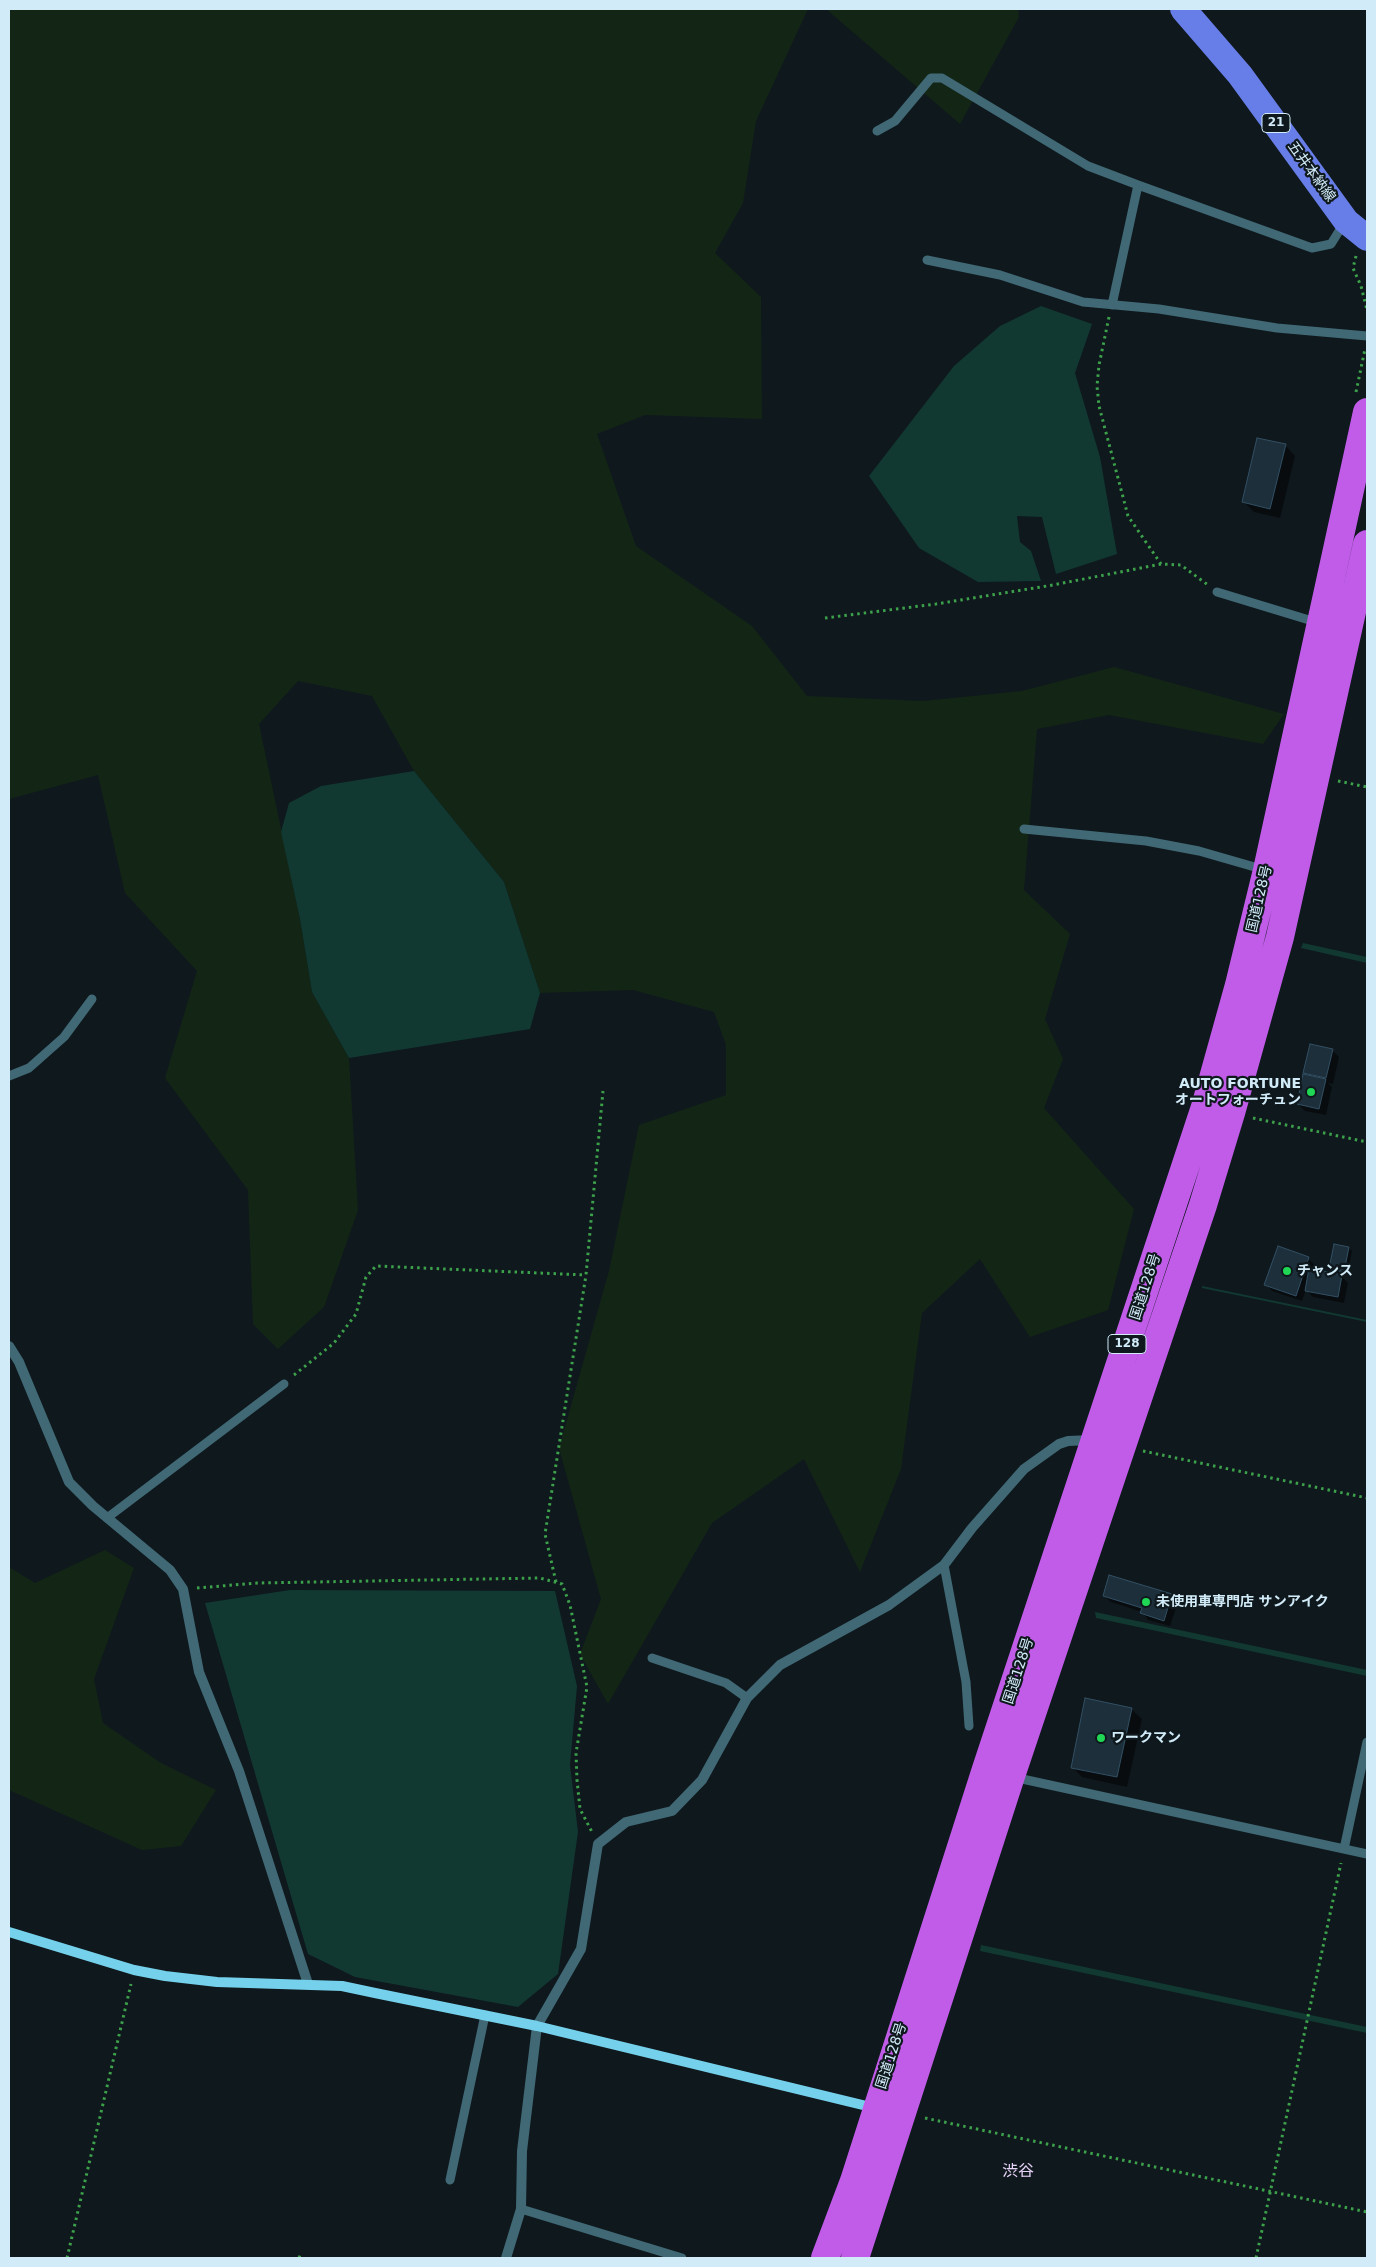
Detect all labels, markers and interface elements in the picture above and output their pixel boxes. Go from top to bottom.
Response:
road number: 21 [1262,114,1290,132]
street label: 五井本納線 [1284,139,1338,205]
street label: 国道128号 [1244,864,1276,934]
place label: AUTO FORTUNE オートフォーチュン [1175,1076,1301,1108]
marker: AUTO FORTUNE オートフォーチュン [1305,1086,1317,1098]
street label: 国道128号 [1127,1252,1165,1322]
place label: チャンス [1297,1263,1353,1279]
marker: チャンス [1281,1265,1293,1277]
road number: 128 [1108,1335,1146,1354]
place label: 未使用車専門店 サンアイク [1156,1594,1329,1610]
marker: 未使用車専門店 サンアイク [1140,1596,1152,1608]
street label: 国道128号 [1000,1636,1038,1706]
place label: ワークマン [1111,1730,1181,1746]
marker: ワークマン [1095,1732,1107,1744]
street label: 国道128号 [873,2021,911,2091]
district label: 渋谷 [1002,2162,1034,2182]

